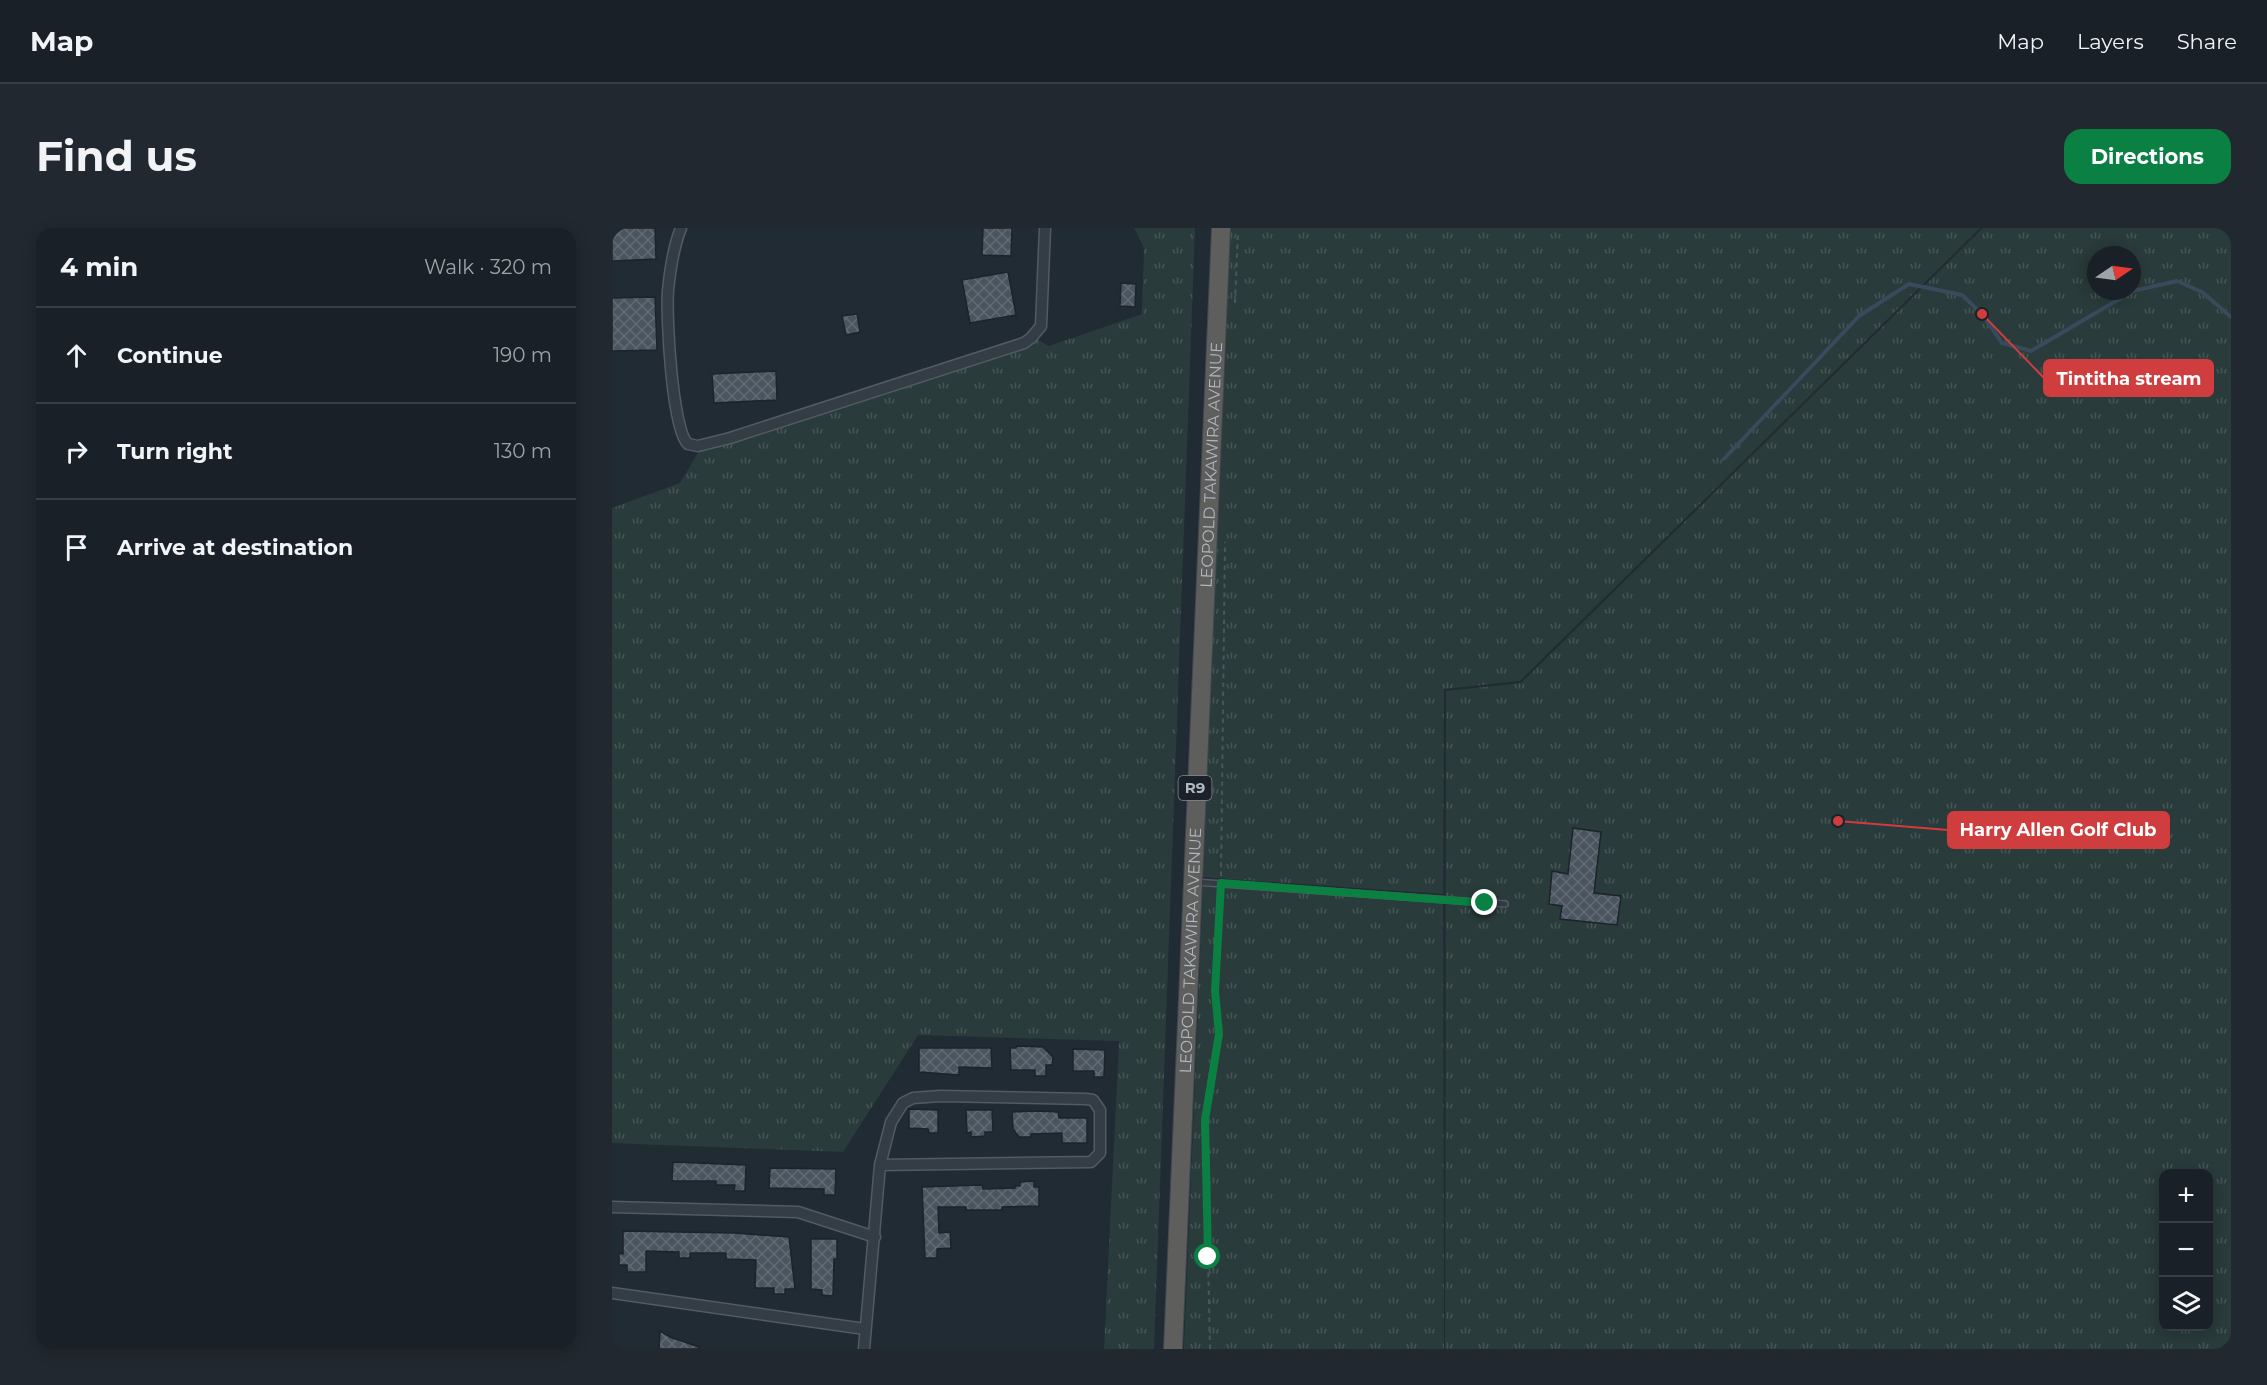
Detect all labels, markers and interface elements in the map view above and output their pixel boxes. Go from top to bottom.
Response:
text: Map [30,24,93,58]
text: Map [1997,29,2044,54]
text: Layers [2077,29,2144,54]
text: Share [2177,29,2237,54]
button: Directions [2064,129,2231,184]
text: Find us [36,130,197,182]
north arrow [2087,246,2141,300]
text: 4 min [60,251,138,283]
text: Walk · 320 m [424,255,552,279]
icon: ahead [60,339,93,372]
text: Continue [117,342,223,369]
street label: LEOPOLD TAKAWIRA AVENUE [1197,342,1226,588]
text: 190 m [493,343,552,367]
callout: Tintitha stream [2044,360,2213,396]
text: Tintitha stream [2057,368,2201,390]
icon: right [60,435,93,468]
text: Turn right [117,438,232,465]
text: 130 m [494,439,552,463]
icon: arrive [60,531,93,564]
text: Arrive at destination [117,534,353,561]
road number: R9 [1178,776,1212,800]
callout: Harry Allen Golf Club [1948,812,2169,848]
text: Harry Allen Golf Club [1960,819,2156,841]
street label: LEOPOLD TAKAWIRA AVENUE [1176,827,1205,1074]
route end [1471,889,1497,915]
map controls [2159,1169,2213,1331]
button: + [2159,1169,2213,1223]
button: − [2159,1223,2213,1277]
route start [1194,1243,1220,1269]
button: layers [2159,1277,2213,1331]

